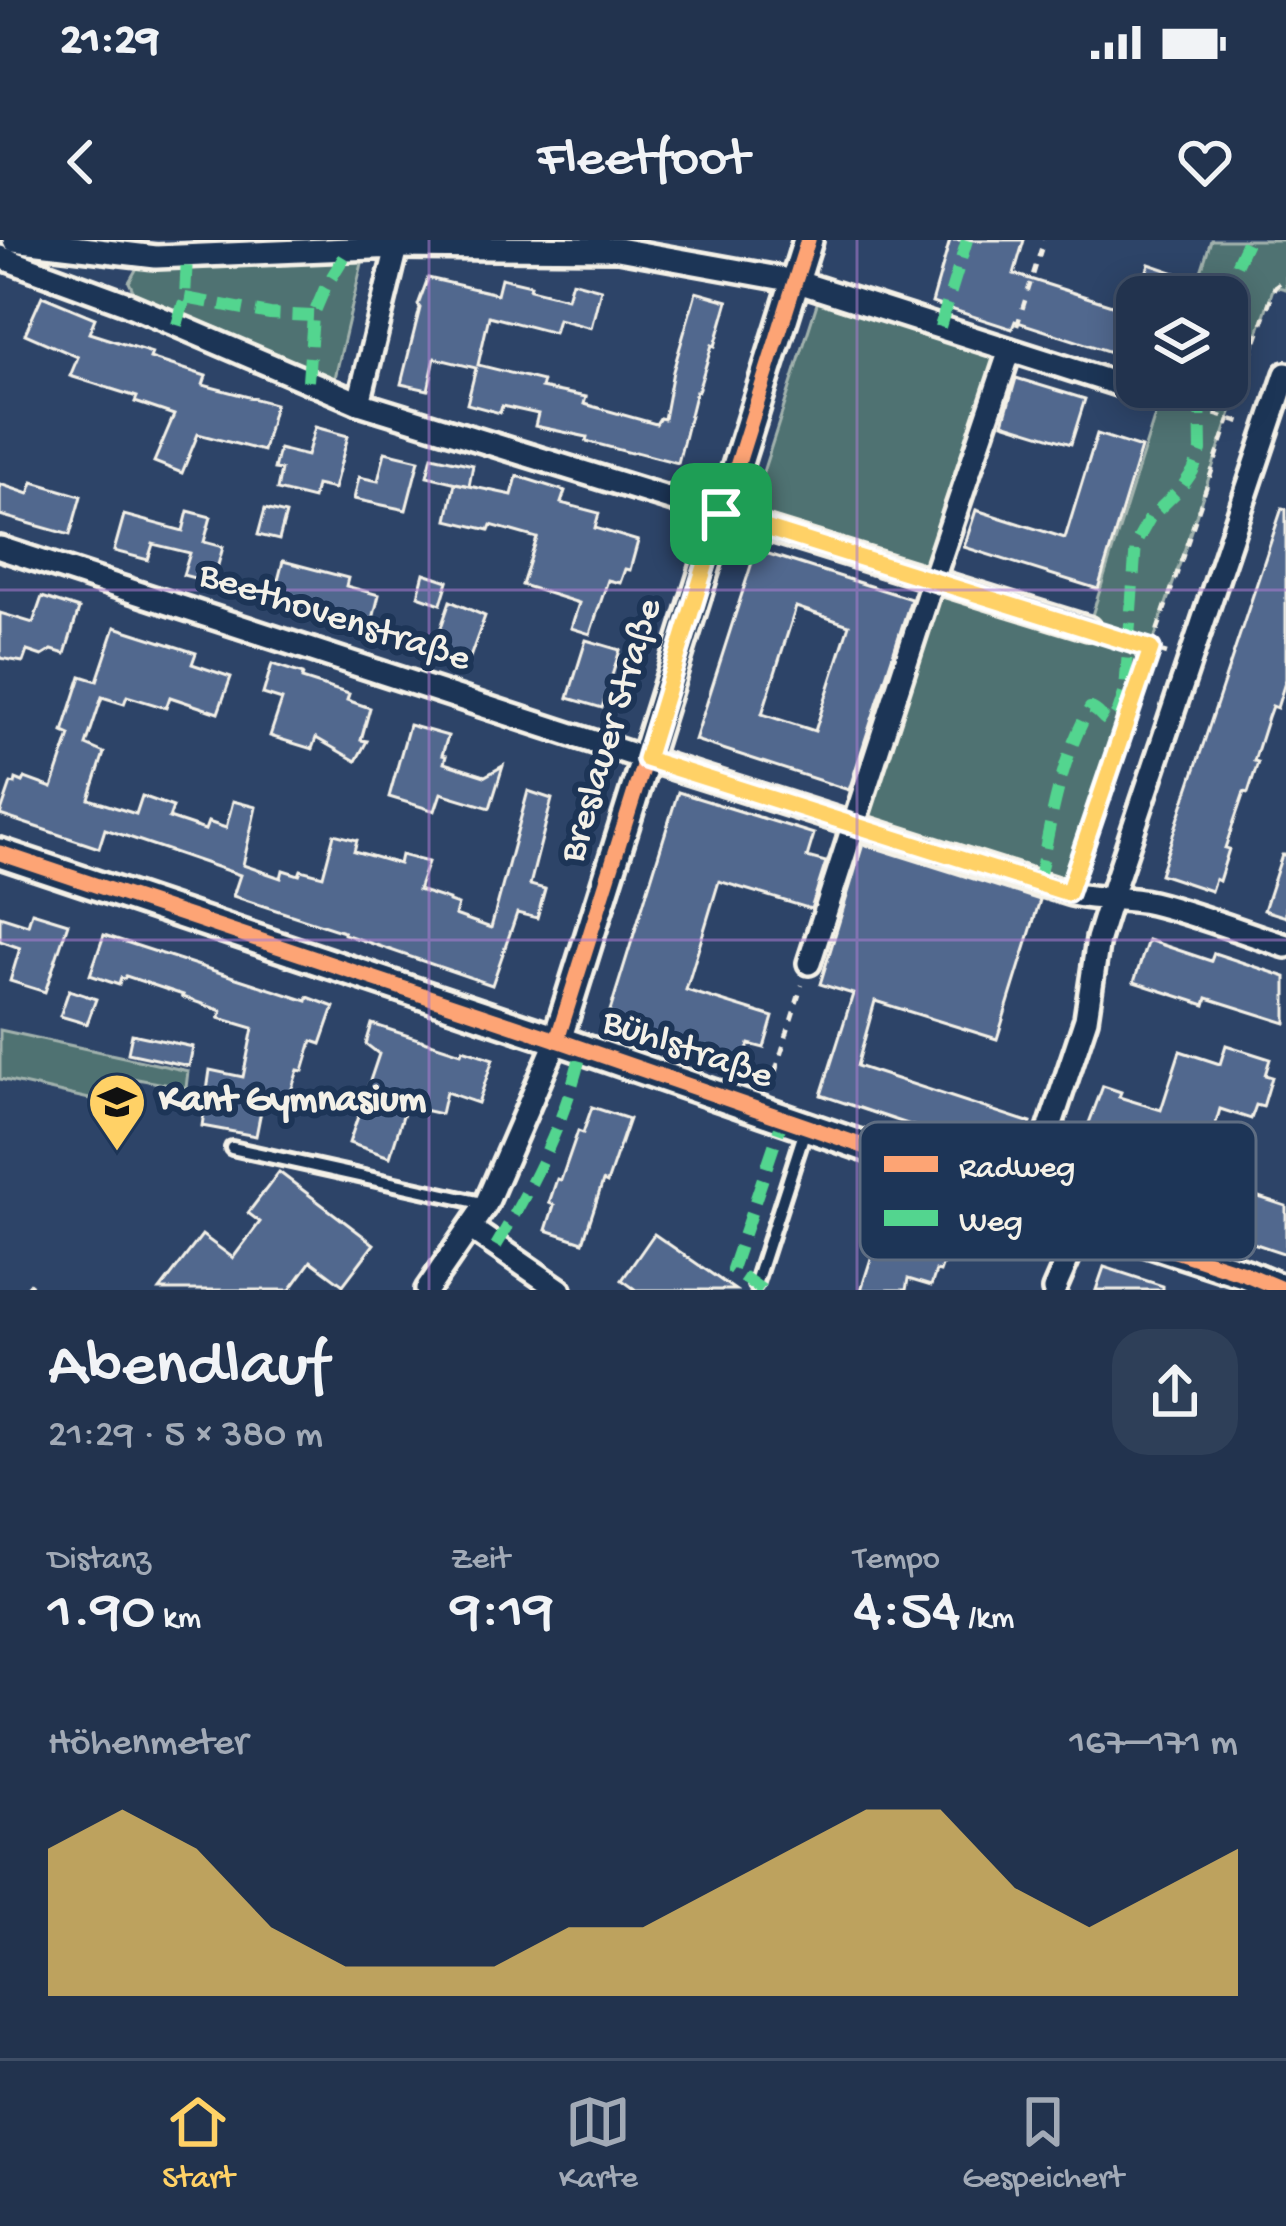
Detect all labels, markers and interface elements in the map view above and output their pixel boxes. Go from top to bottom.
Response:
text: 21:29 [60,16,159,69]
icon: back [48,129,114,195]
icon: heart [1172,129,1238,195]
text: Fleetfoot [537,130,749,194]
map controls [1116,276,1248,408]
button: layers [1116,276,1248,408]
pin [670,463,772,565]
icon: arrive [688,481,754,547]
street label: Beethovenstraße [191,553,476,685]
street label: Breslauer Straße [551,593,675,869]
street label: Bühlstraße [595,1000,779,1102]
school or university icon: Kant Gymnasium [86,1071,148,1153]
place label: Kant Gymnasium [158,1079,427,1125]
legend [860,1122,1256,1260]
text: Radweg [959,1151,1075,1189]
text: Weg [959,1205,1023,1243]
button: share [1112,1329,1238,1455]
text: Abendlauf [48,1330,328,1408]
text: 21:29 · 5 × 380 m [48,1414,323,1460]
text: Distanz [48,1542,151,1580]
text: Zeit [451,1542,510,1580]
text: Tempo [853,1542,940,1580]
text: 1.90 [48,1580,155,1650]
text: 9:19 [451,1580,554,1650]
text: 4:54 [853,1580,961,1650]
text: km [155,1601,201,1639]
text: /km [961,1601,1014,1639]
text: Höhenmeter [48,1722,248,1768]
text: 167–171 m [1070,1722,1238,1768]
tab: Start [162,2089,235,2199]
tab: Karte [559,2089,638,2199]
tab: Gespeichert [962,2089,1124,2199]

